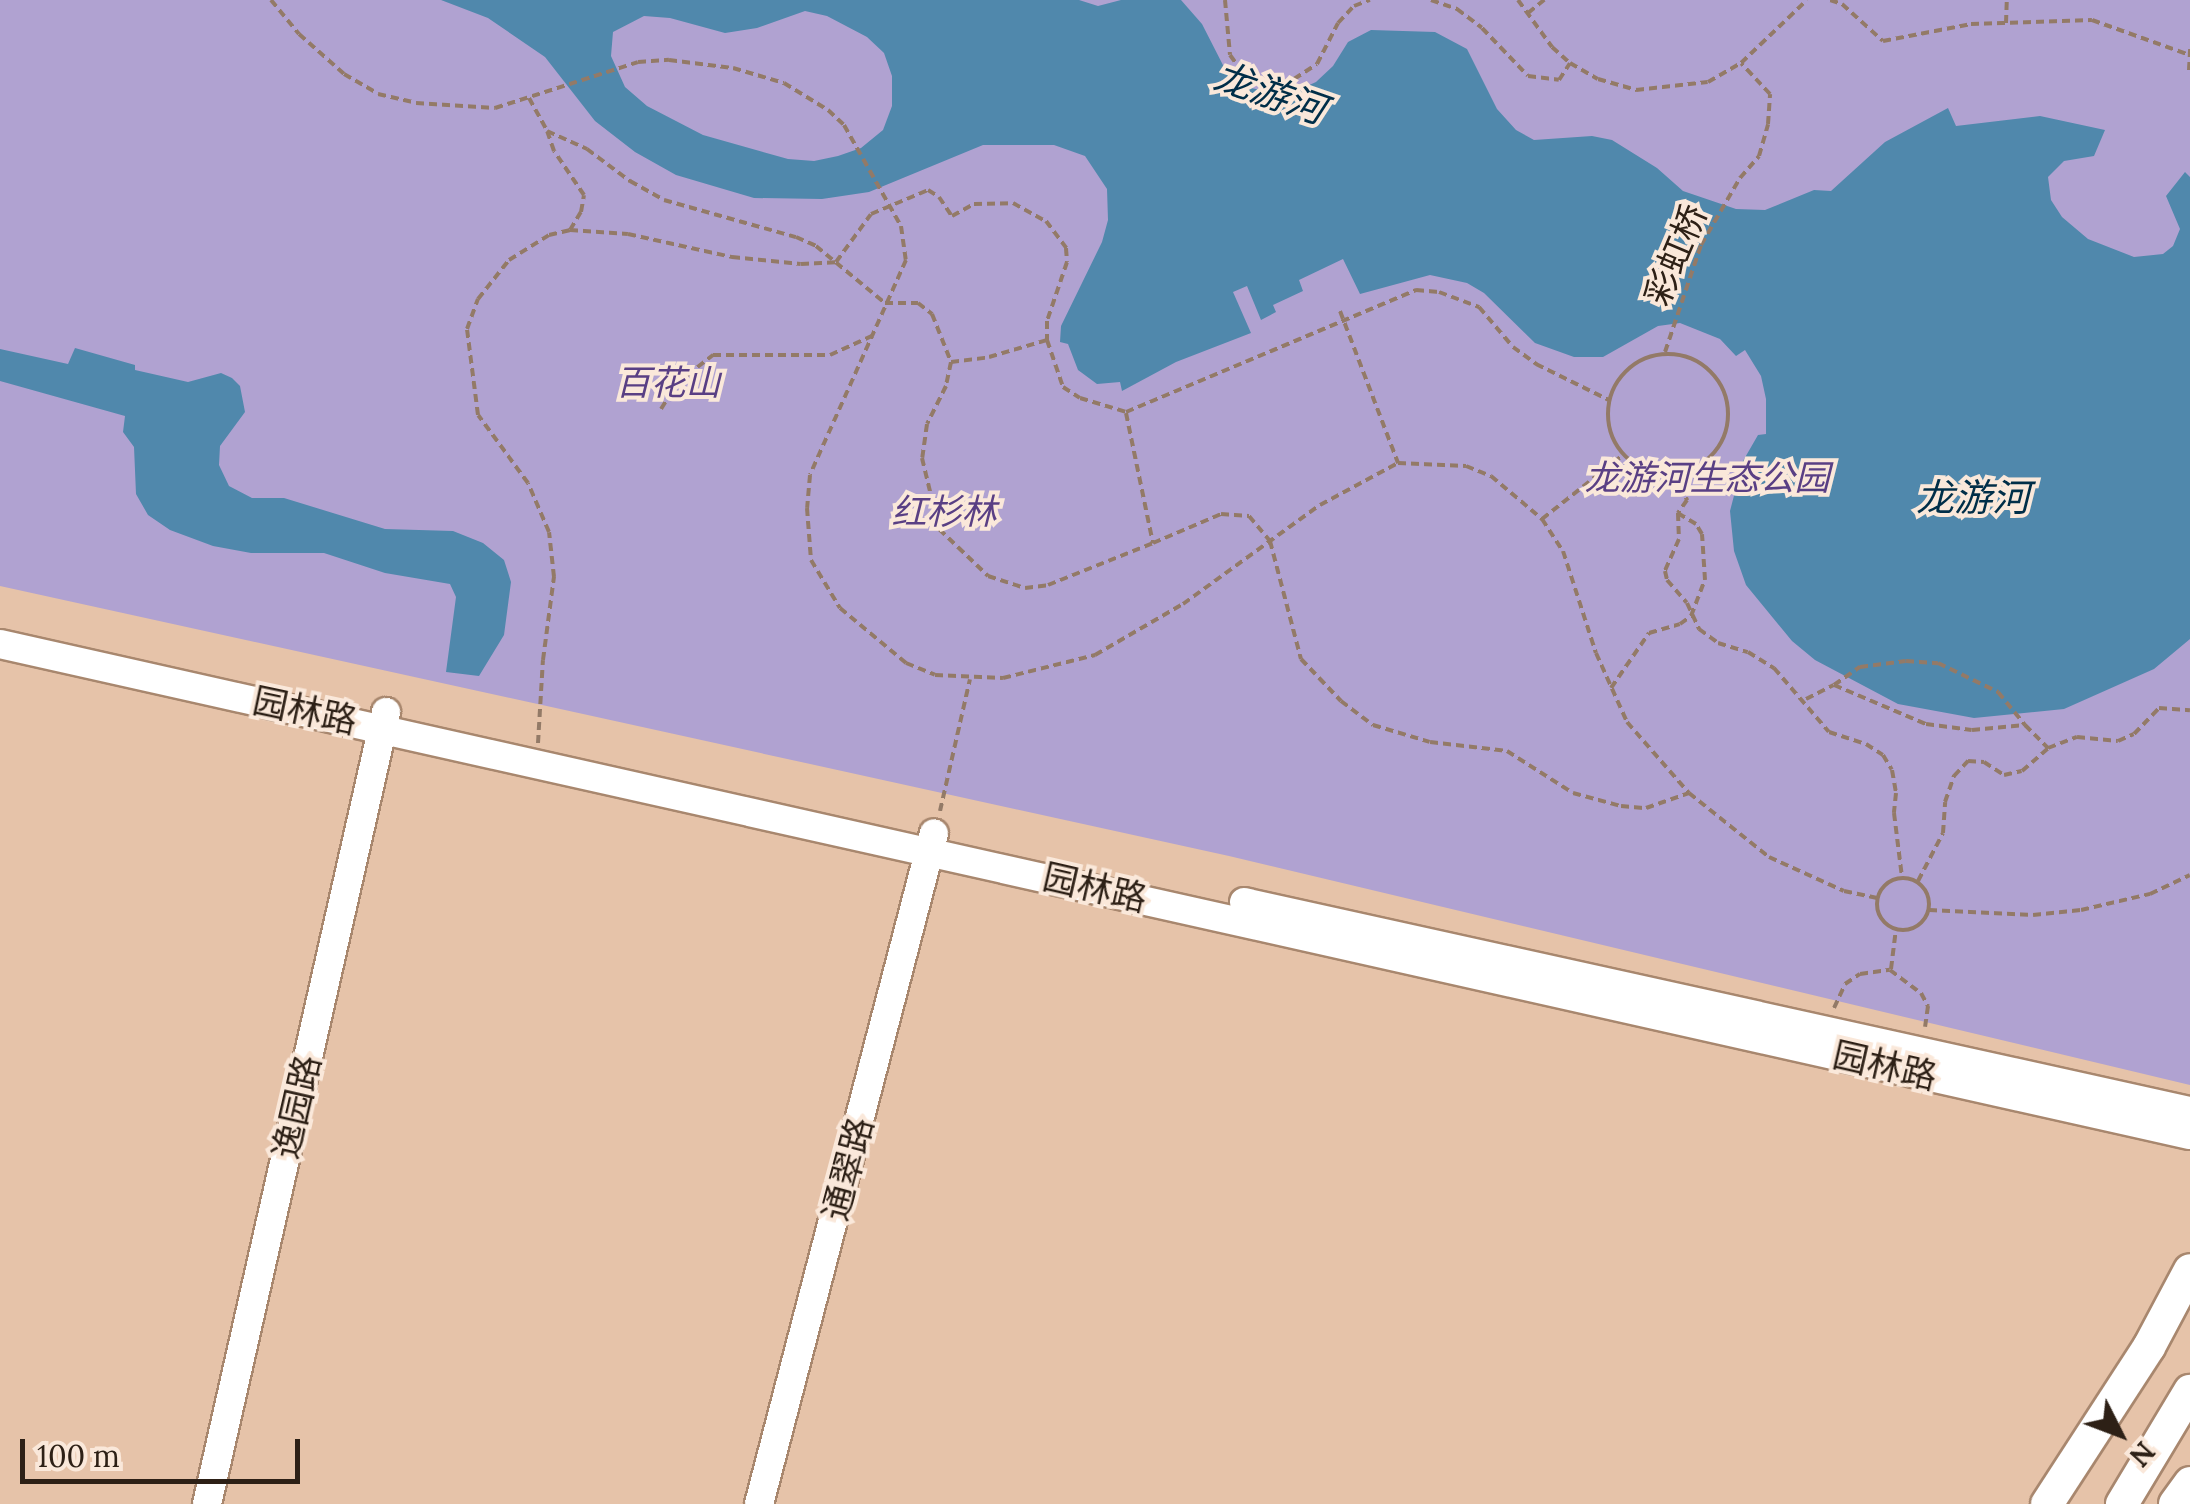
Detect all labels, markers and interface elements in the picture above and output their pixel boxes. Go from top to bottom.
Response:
water label: 龙游河 [1209,53,1331,133]
street label: 彩虹桥 [1636,198,1716,312]
park label: 百花山 [616,362,720,404]
park label: 龙游河生态公园 [1585,457,1829,499]
water label: 龙游河 [1916,475,2030,521]
park label: 红杉林 [892,491,996,533]
street label: 园林路 [249,680,361,742]
street label: 园林路 [1039,856,1151,920]
street label: 园林路 [1829,1034,1941,1098]
street label: 逸园路 [265,1051,329,1163]
street label: 通翠路 [814,1113,882,1225]
north arrow [2070,1384,2170,1484]
scale bar [25,1419,305,1481]
text: N [2122,1434,2163,1474]
text: 100 m [37,1437,120,1475]

